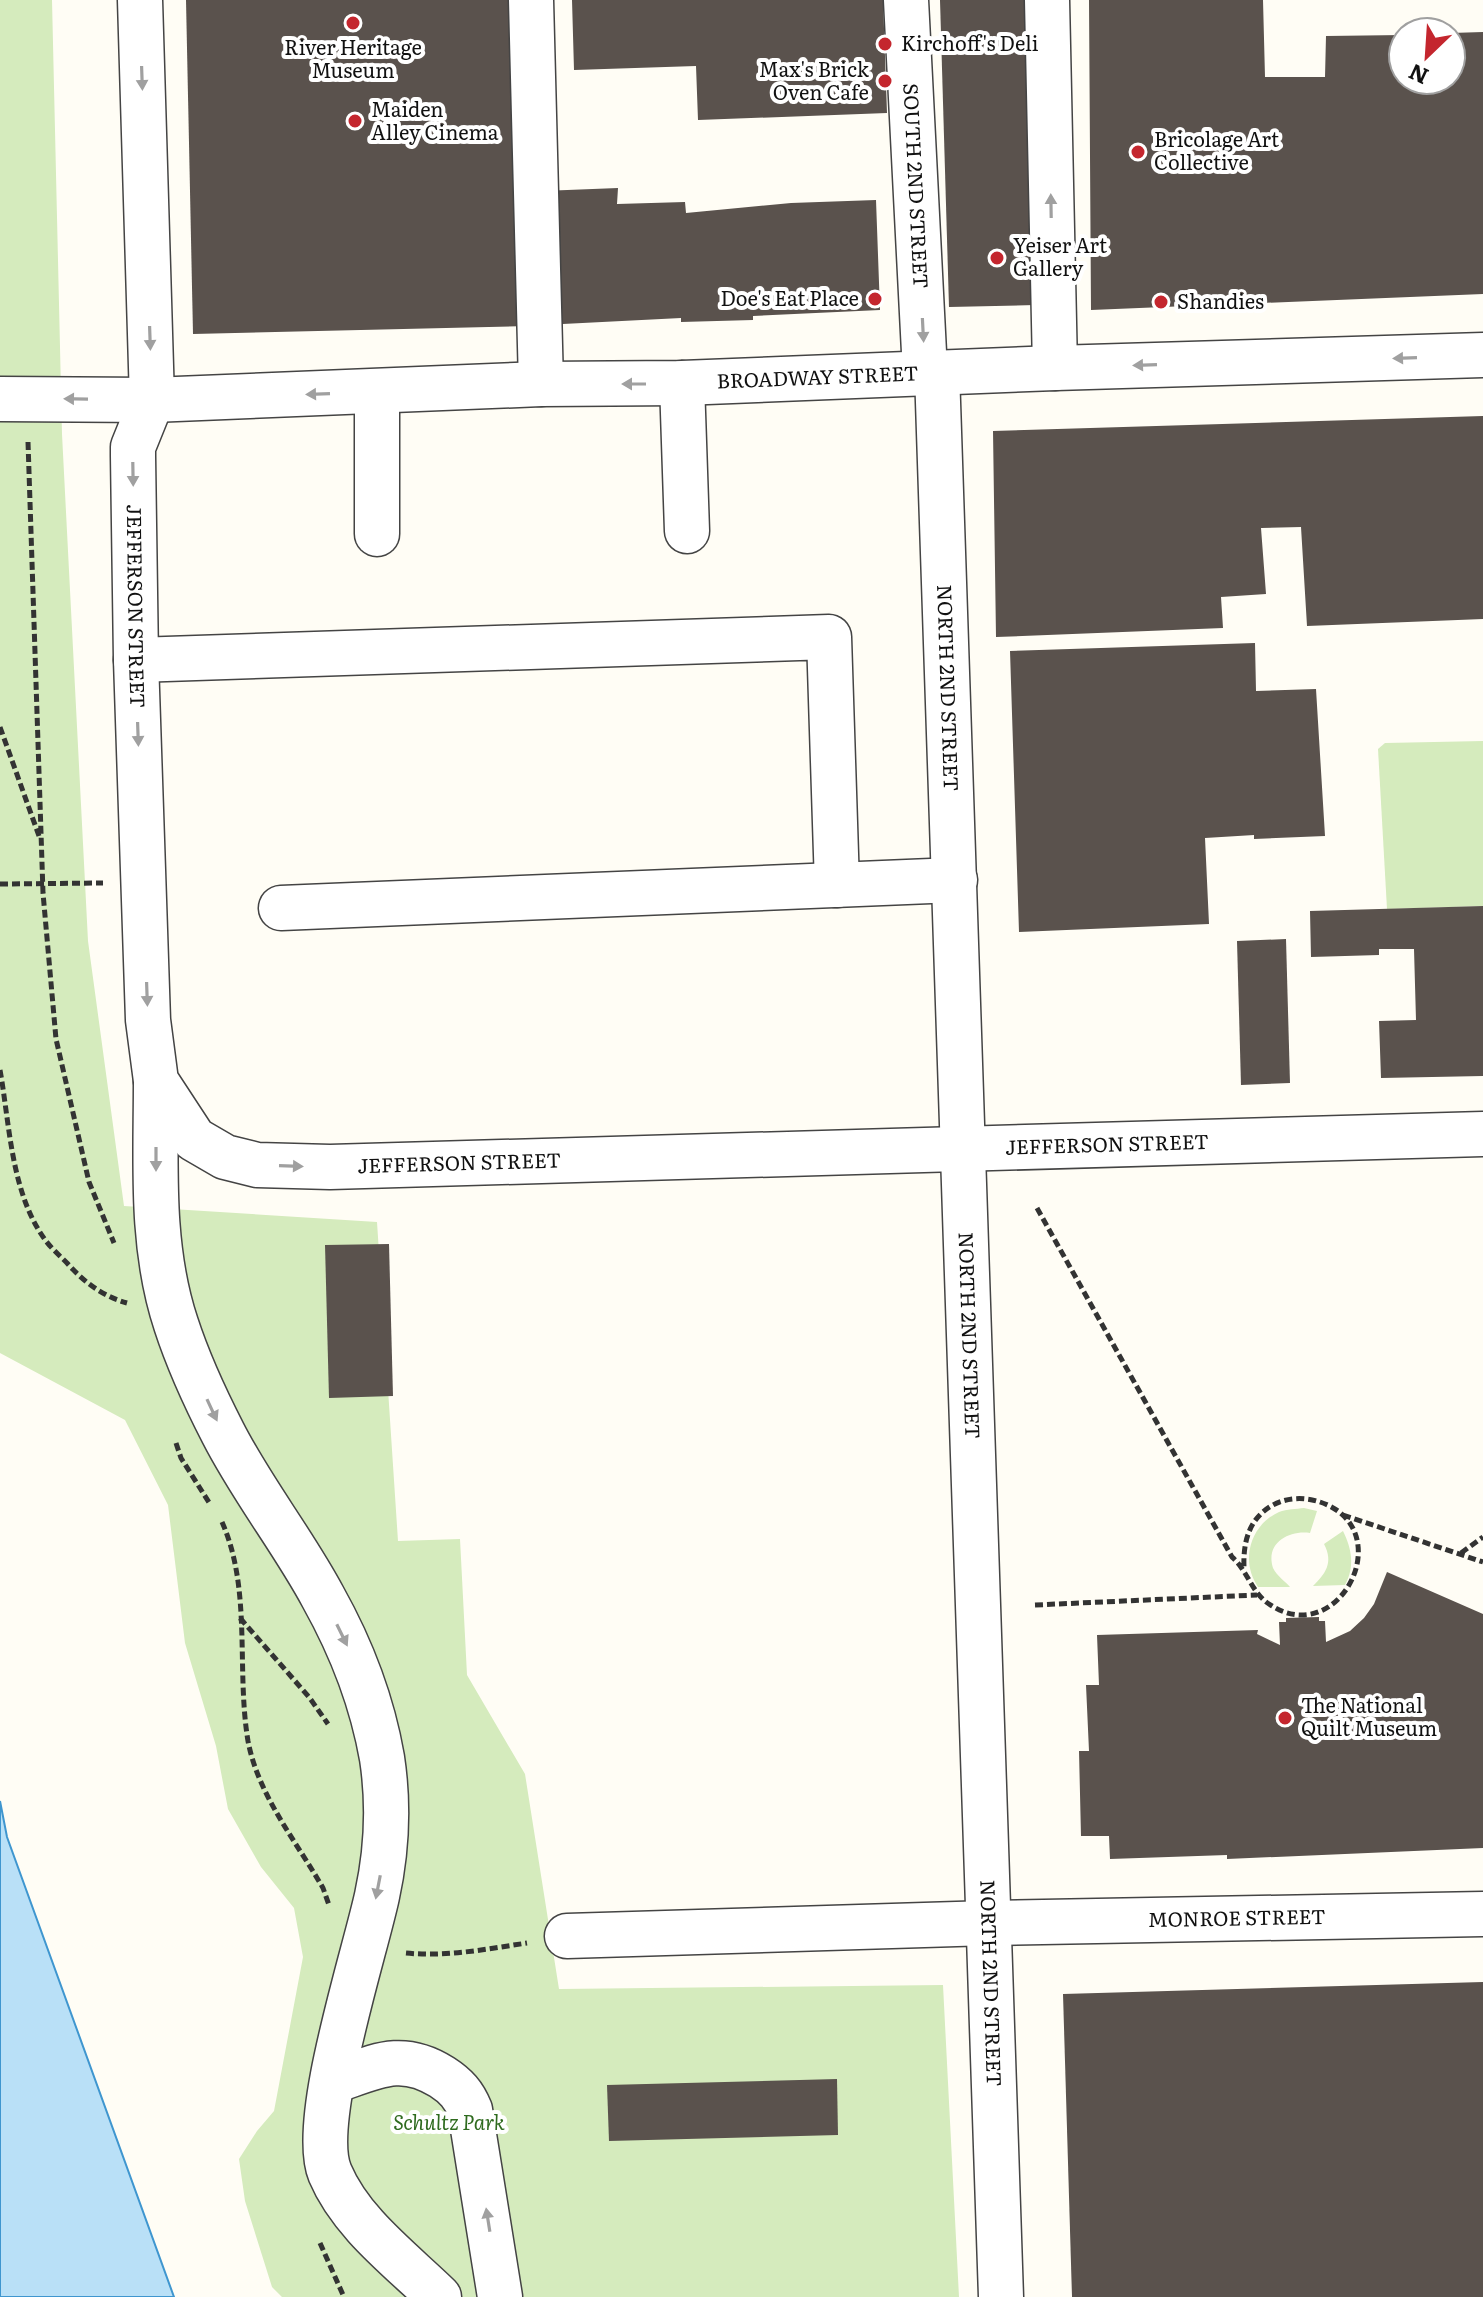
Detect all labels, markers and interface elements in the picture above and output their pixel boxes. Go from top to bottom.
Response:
marker: River Heritage Museum [344,14,362,32]
north arrow [1387,16,1467,96]
place label: Kirchoff's Deli [901,27,1039,57]
place label: River Heritage Museum [284,31,422,84]
marker: Kirchoff's Deli [876,35,894,53]
place label: Max's Brick Oven Cafe [759,53,870,106]
text: N [1403,57,1433,94]
one-way arrow [136,66,149,91]
marker: Max's Brick Oven Cafe [876,72,894,90]
street label: SOUTH 2ND STREET [897,82,938,289]
place label: Maiden Alley Cinema [371,93,499,146]
marker: Maiden Alley Cinema [346,112,364,130]
place label: Bricolage Art Collective [1154,123,1279,176]
marker: Bricolage Art Collective [1129,143,1147,161]
one-way arrow [1045,193,1058,218]
place label: Yeiser Art Gallery [1013,229,1107,282]
marker: Yeiser Art Gallery [988,249,1006,267]
place label: Doe's Eat Place [720,282,859,312]
place label: Shandies [1177,285,1264,315]
marker: Doe's Eat Place [866,290,884,308]
marker: Shandies [1152,293,1170,311]
one-way arrow [917,318,930,343]
one-way arrow [144,326,157,351]
one-way arrow [1392,351,1417,364]
street label: BROADWAY STREET [716,357,919,395]
one-way arrow [1132,359,1157,372]
one-way arrow [621,378,646,390]
one-way arrow [305,388,330,401]
one-way arrow [63,392,88,405]
one-way arrow [127,462,139,487]
street label: JEFFERSON STREET [121,504,155,708]
street label: NORTH 2ND STREET [931,584,968,792]
one-way arrow [132,722,145,747]
one-way arrow [141,982,154,1007]
street label: JEFFERSON STREET [1004,1125,1209,1161]
street label: JEFFERSON STREET [357,1143,561,1179]
one-way arrow [150,1147,162,1172]
one-way arrow [279,1160,304,1172]
street label: NORTH 2ND STREET [953,1232,989,1439]
one-way arrow [205,1398,219,1422]
one-way arrow [335,1623,349,1646]
place label: The National Quilt Museum [1301,1689,1437,1742]
marker: The National Quilt Museum [1276,1709,1294,1727]
one-way arrow [372,1875,384,1900]
street label: NORTH 2ND STREET [974,1879,1011,2087]
street label: MONROE STREET [1148,1900,1326,1933]
park label: Schultz Park [393,2106,505,2136]
one-way arrow [482,2207,494,2232]

